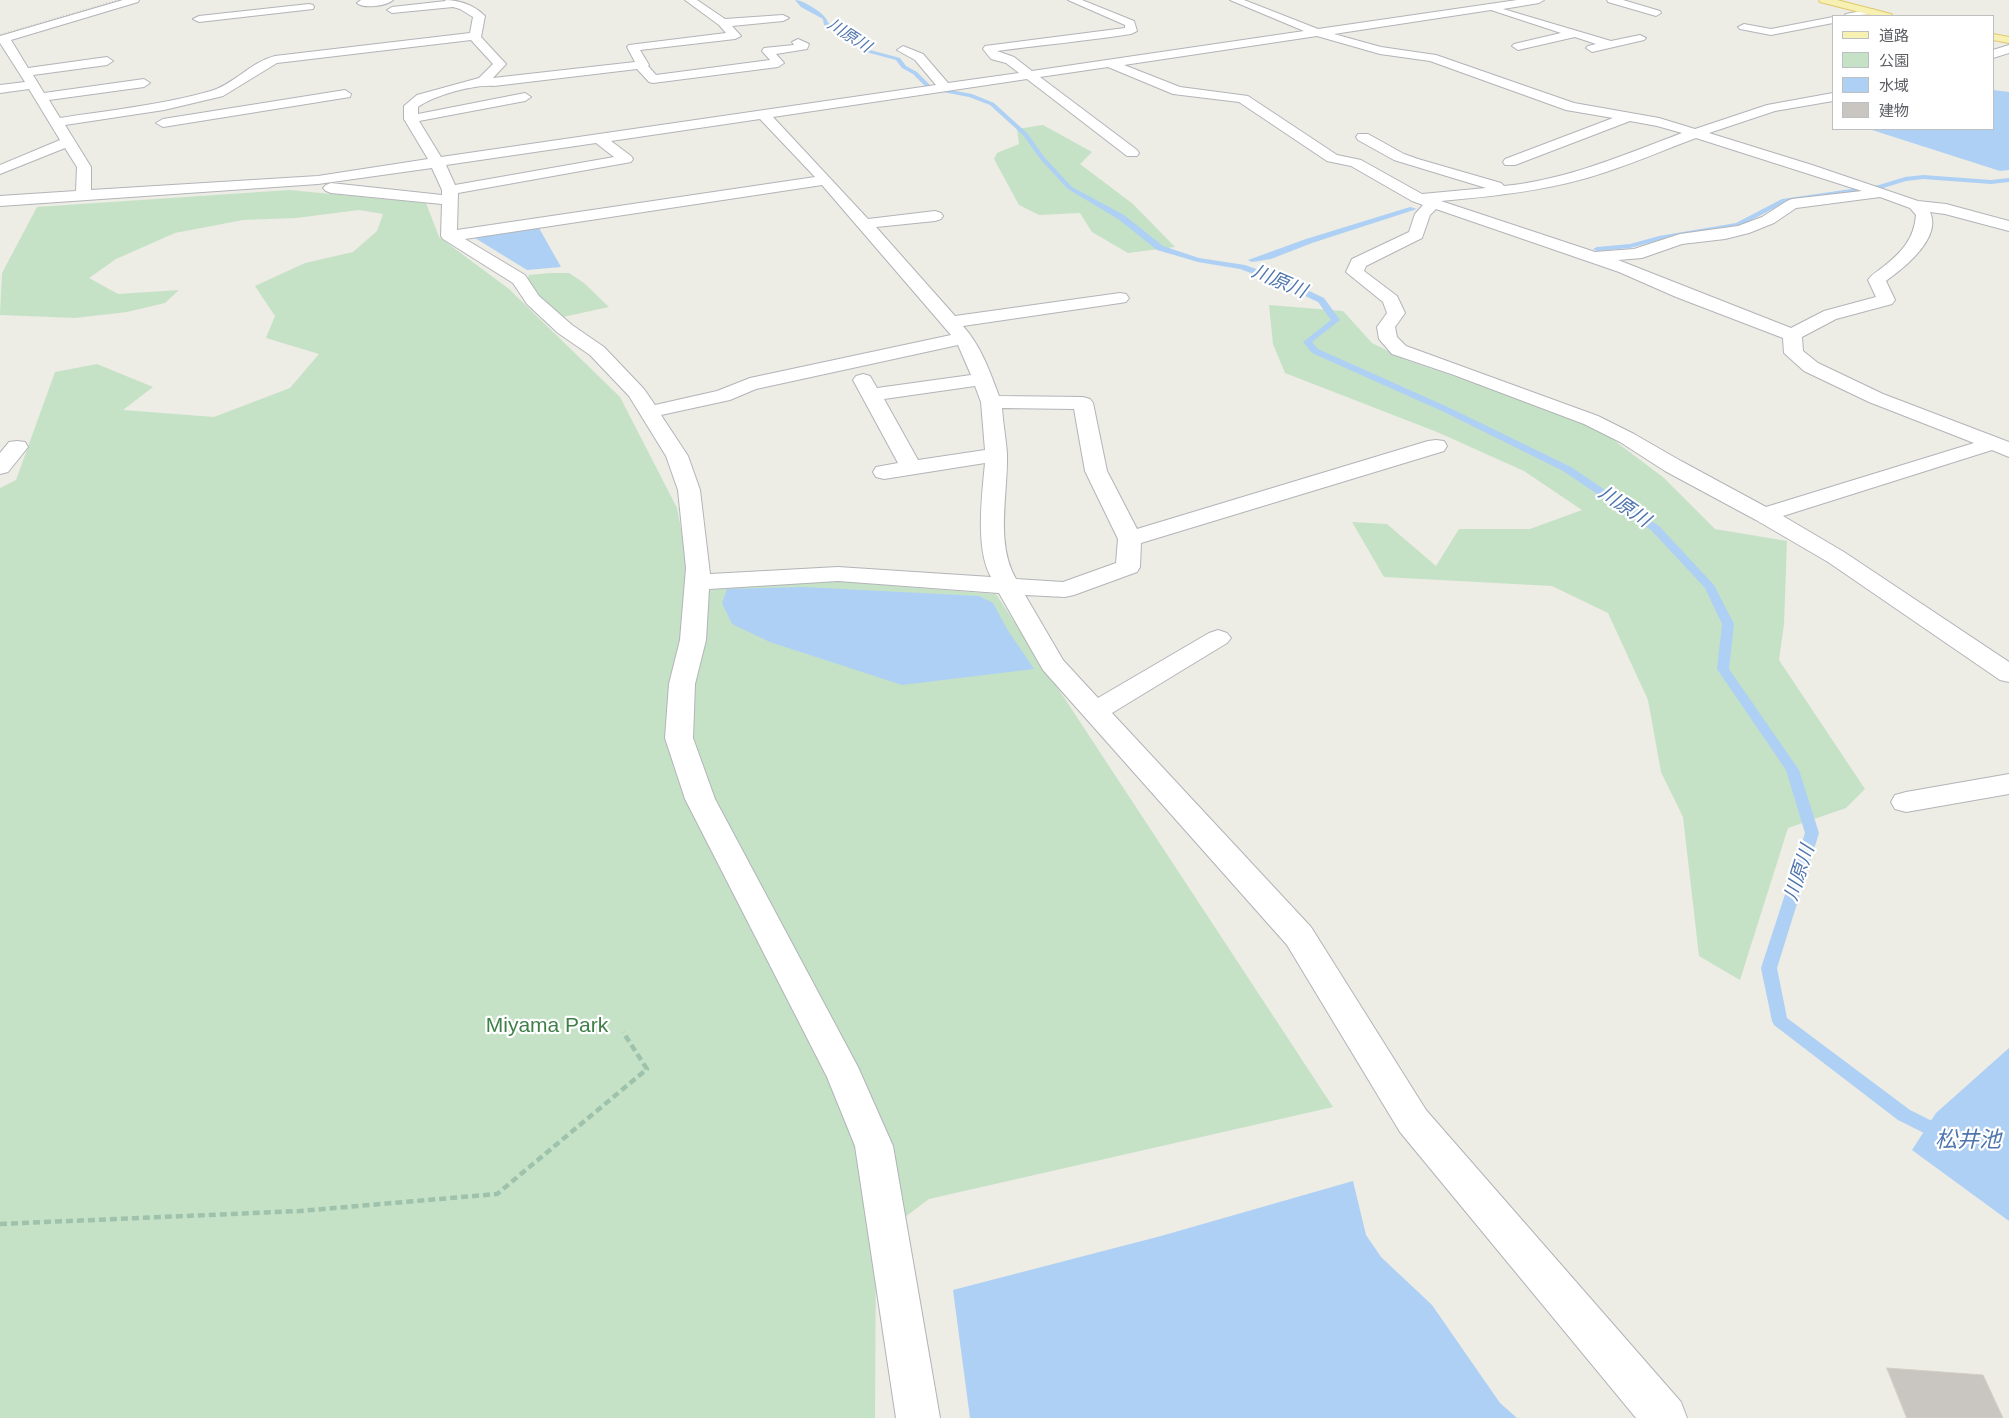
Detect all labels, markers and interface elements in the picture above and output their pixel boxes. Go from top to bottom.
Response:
water label: 川原川 [824,15,874,57]
legend [1832,15,1994,130]
text: 道路 [1879,27,1909,44]
text: 公園 [1879,52,1909,69]
text: 水域 [1879,77,1909,94]
text: 建物 [1879,102,1909,119]
water label: 川原川 [1248,260,1310,304]
water label: 川原川 [1594,482,1654,532]
water label: 川原川 [1780,842,1820,904]
park label: Miyama Park [486,1013,608,1039]
water label: 松井池 [1935,1128,2001,1154]

